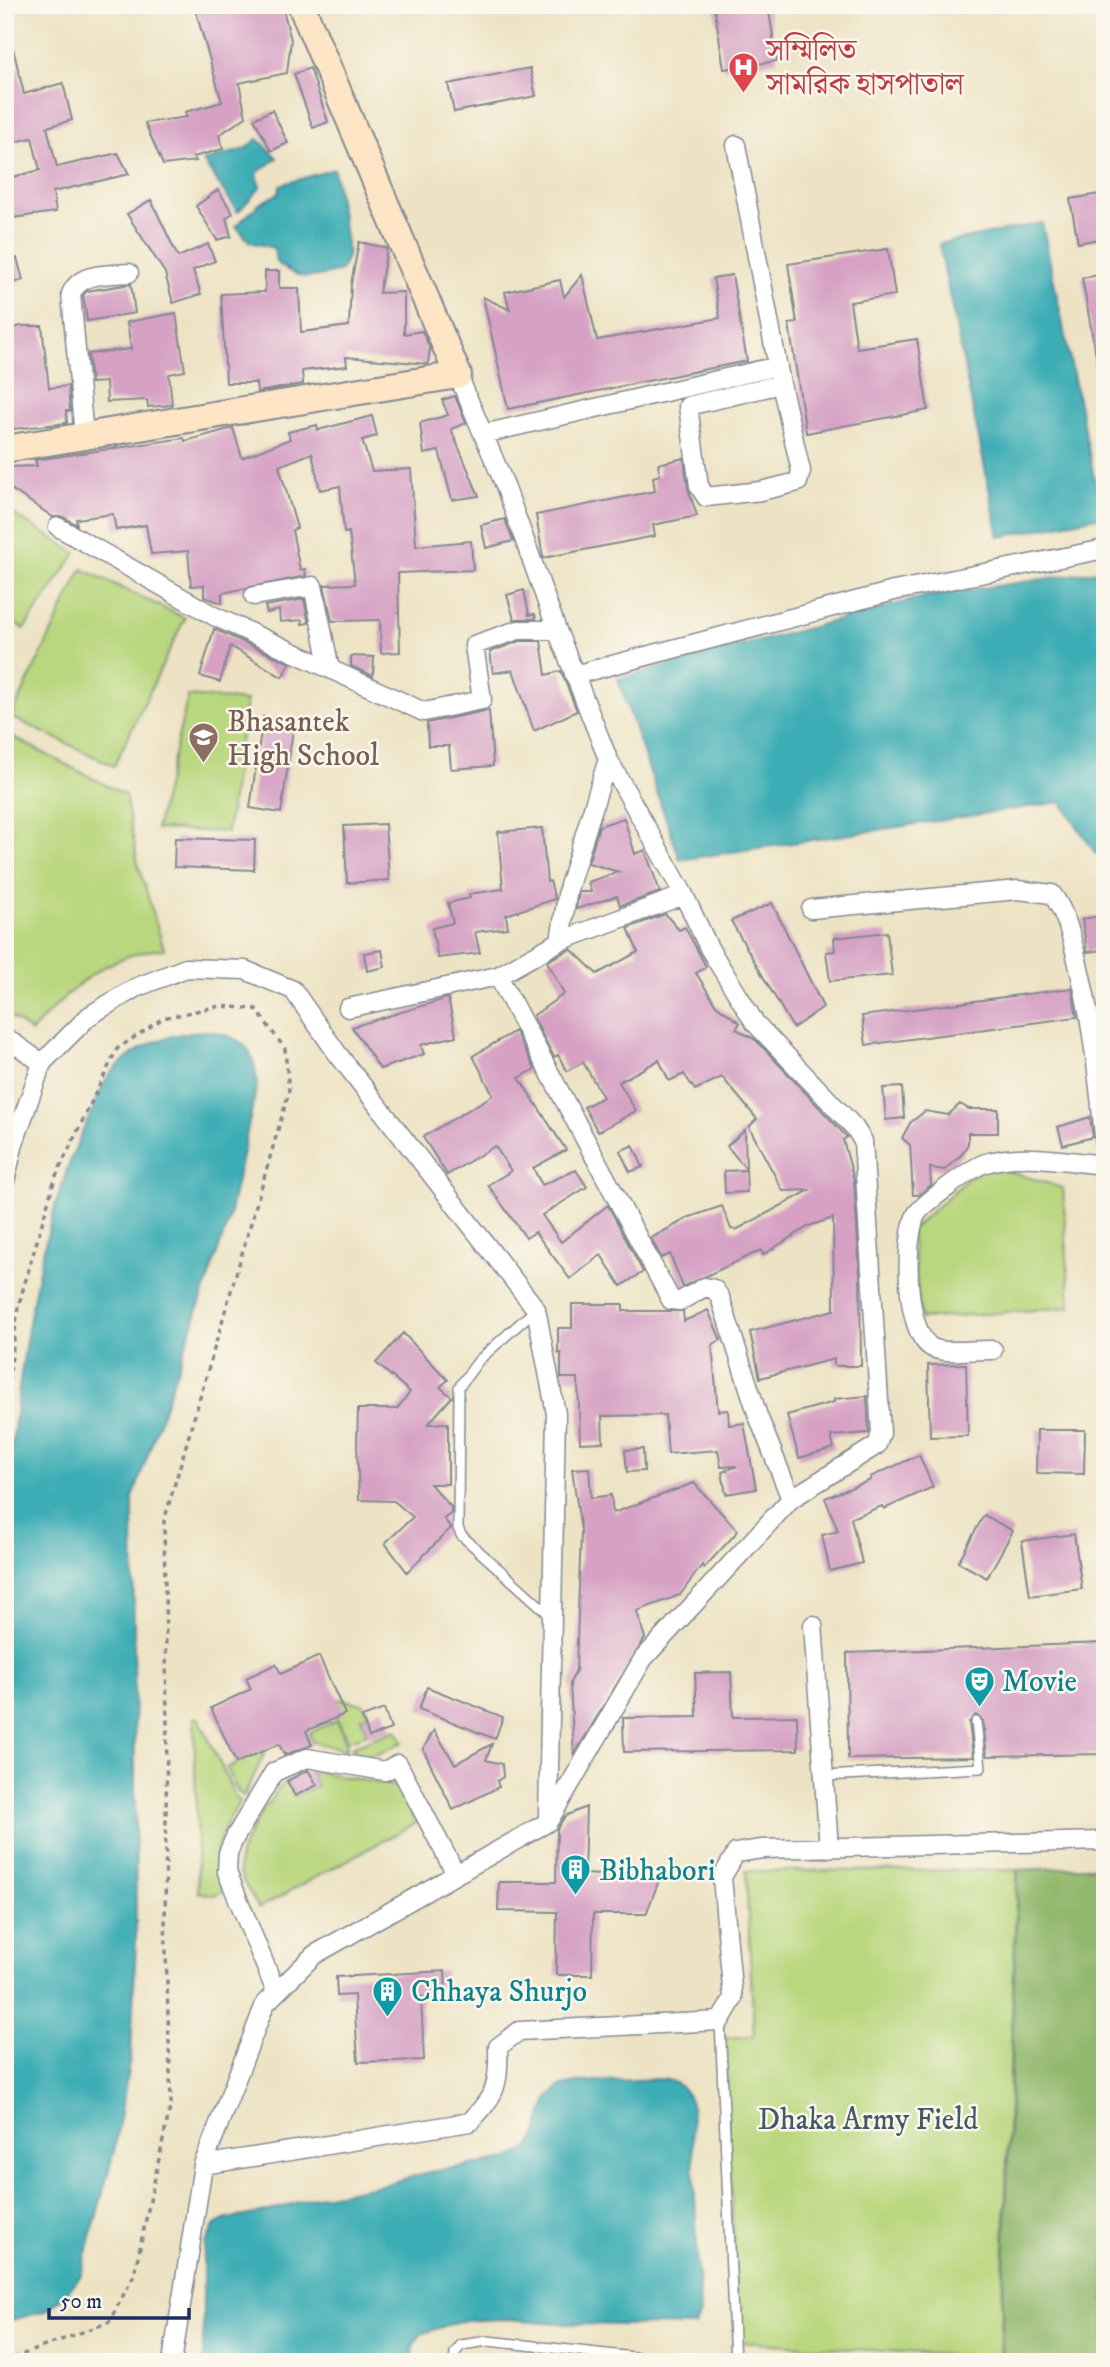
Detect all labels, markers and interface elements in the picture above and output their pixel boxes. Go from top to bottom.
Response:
place label: সম্মিলিত সামরিক হাসপাতাল [765,32,965,104]
hospital icon: সম্মিলিত সামরিক হাসপাতাল [726,50,760,94]
place label: Bhasantek High School [227,704,379,775]
school or university icon: Bhasantek High School [187,721,221,765]
theatre icon: Movie [962,1664,996,1708]
place label: Movie [1002,1664,1077,1701]
building icon: Bibhabori [559,1853,593,1897]
place label: Bibhabori [599,1853,715,1890]
building icon: Chhaya Shurjo [371,1974,405,2018]
place label: Chhaya Shurjo [411,1974,587,2011]
park label: Dhaka Army Field [758,2102,978,2139]
scale bar [49,2276,189,2320]
text: 50 m [60,2289,102,2315]

